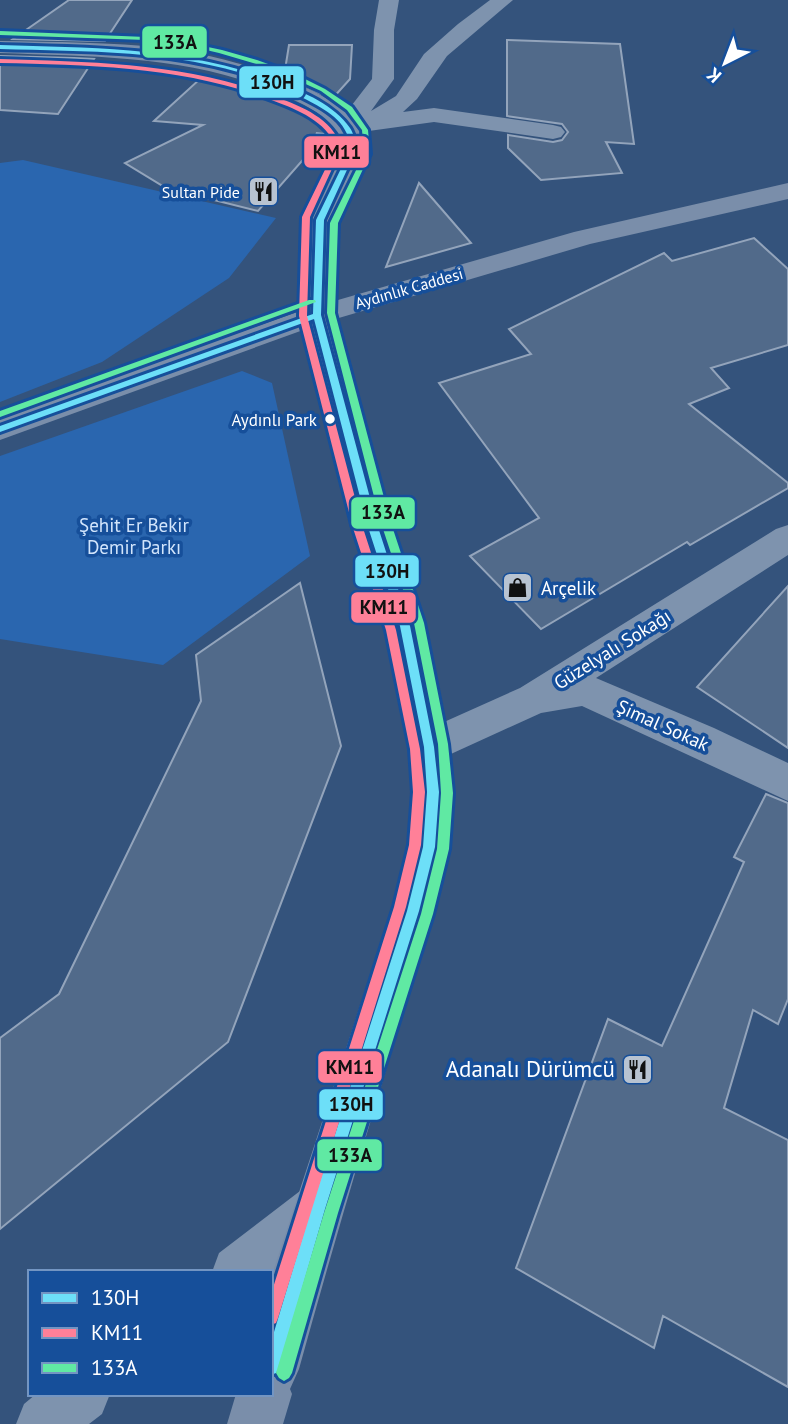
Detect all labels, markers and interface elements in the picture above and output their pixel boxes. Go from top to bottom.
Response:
line badge: 133A [141,25,208,59]
north arrow [690,28,760,98]
text: 133A [153,30,197,54]
text: K [701,63,726,88]
line badge: 130H [238,65,305,99]
text: 130H [250,70,294,94]
line badge: KM11 [303,135,370,169]
text: KM11 [313,140,361,164]
restaurant icon: Sultan Pide [246,175,280,209]
place label: Sultan Pide [162,182,240,202]
street label: Aydınlık Caddesi [353,263,465,313]
place label: Aydınlı Park [231,409,317,431]
marker: Aydınlı Park [323,412,337,426]
line badge: 133A [350,496,416,530]
text: 133A [361,500,405,524]
park label: Şehit Er Bekir Demir Parkı [79,513,189,559]
line badge: 130H [354,554,420,588]
text: 130H [365,559,409,583]
shop icon: Arçelik [501,571,535,605]
place label: Arçelik [541,576,596,600]
line badge: KM11 [350,591,417,624]
text: KM11 [360,595,408,619]
street label: Güzelyalı Sokağı [549,603,675,695]
street label: Şimal Sokak [613,694,713,756]
line badge: KM11 [317,1050,383,1084]
restaurant icon: Adanalı Dürümcü [621,1052,655,1086]
place label: Adanalı Dürümcü [446,1054,615,1083]
text: KM11 [326,1055,374,1079]
line badge: 130H [318,1088,384,1121]
text: 130H [329,1092,373,1116]
line badge: 133A [316,1138,383,1172]
text: 133A [328,1143,372,1167]
legend [28,1270,273,1396]
text: 130H [91,1284,139,1311]
text: KM11 [91,1319,143,1346]
text: 133A [91,1354,138,1381]

